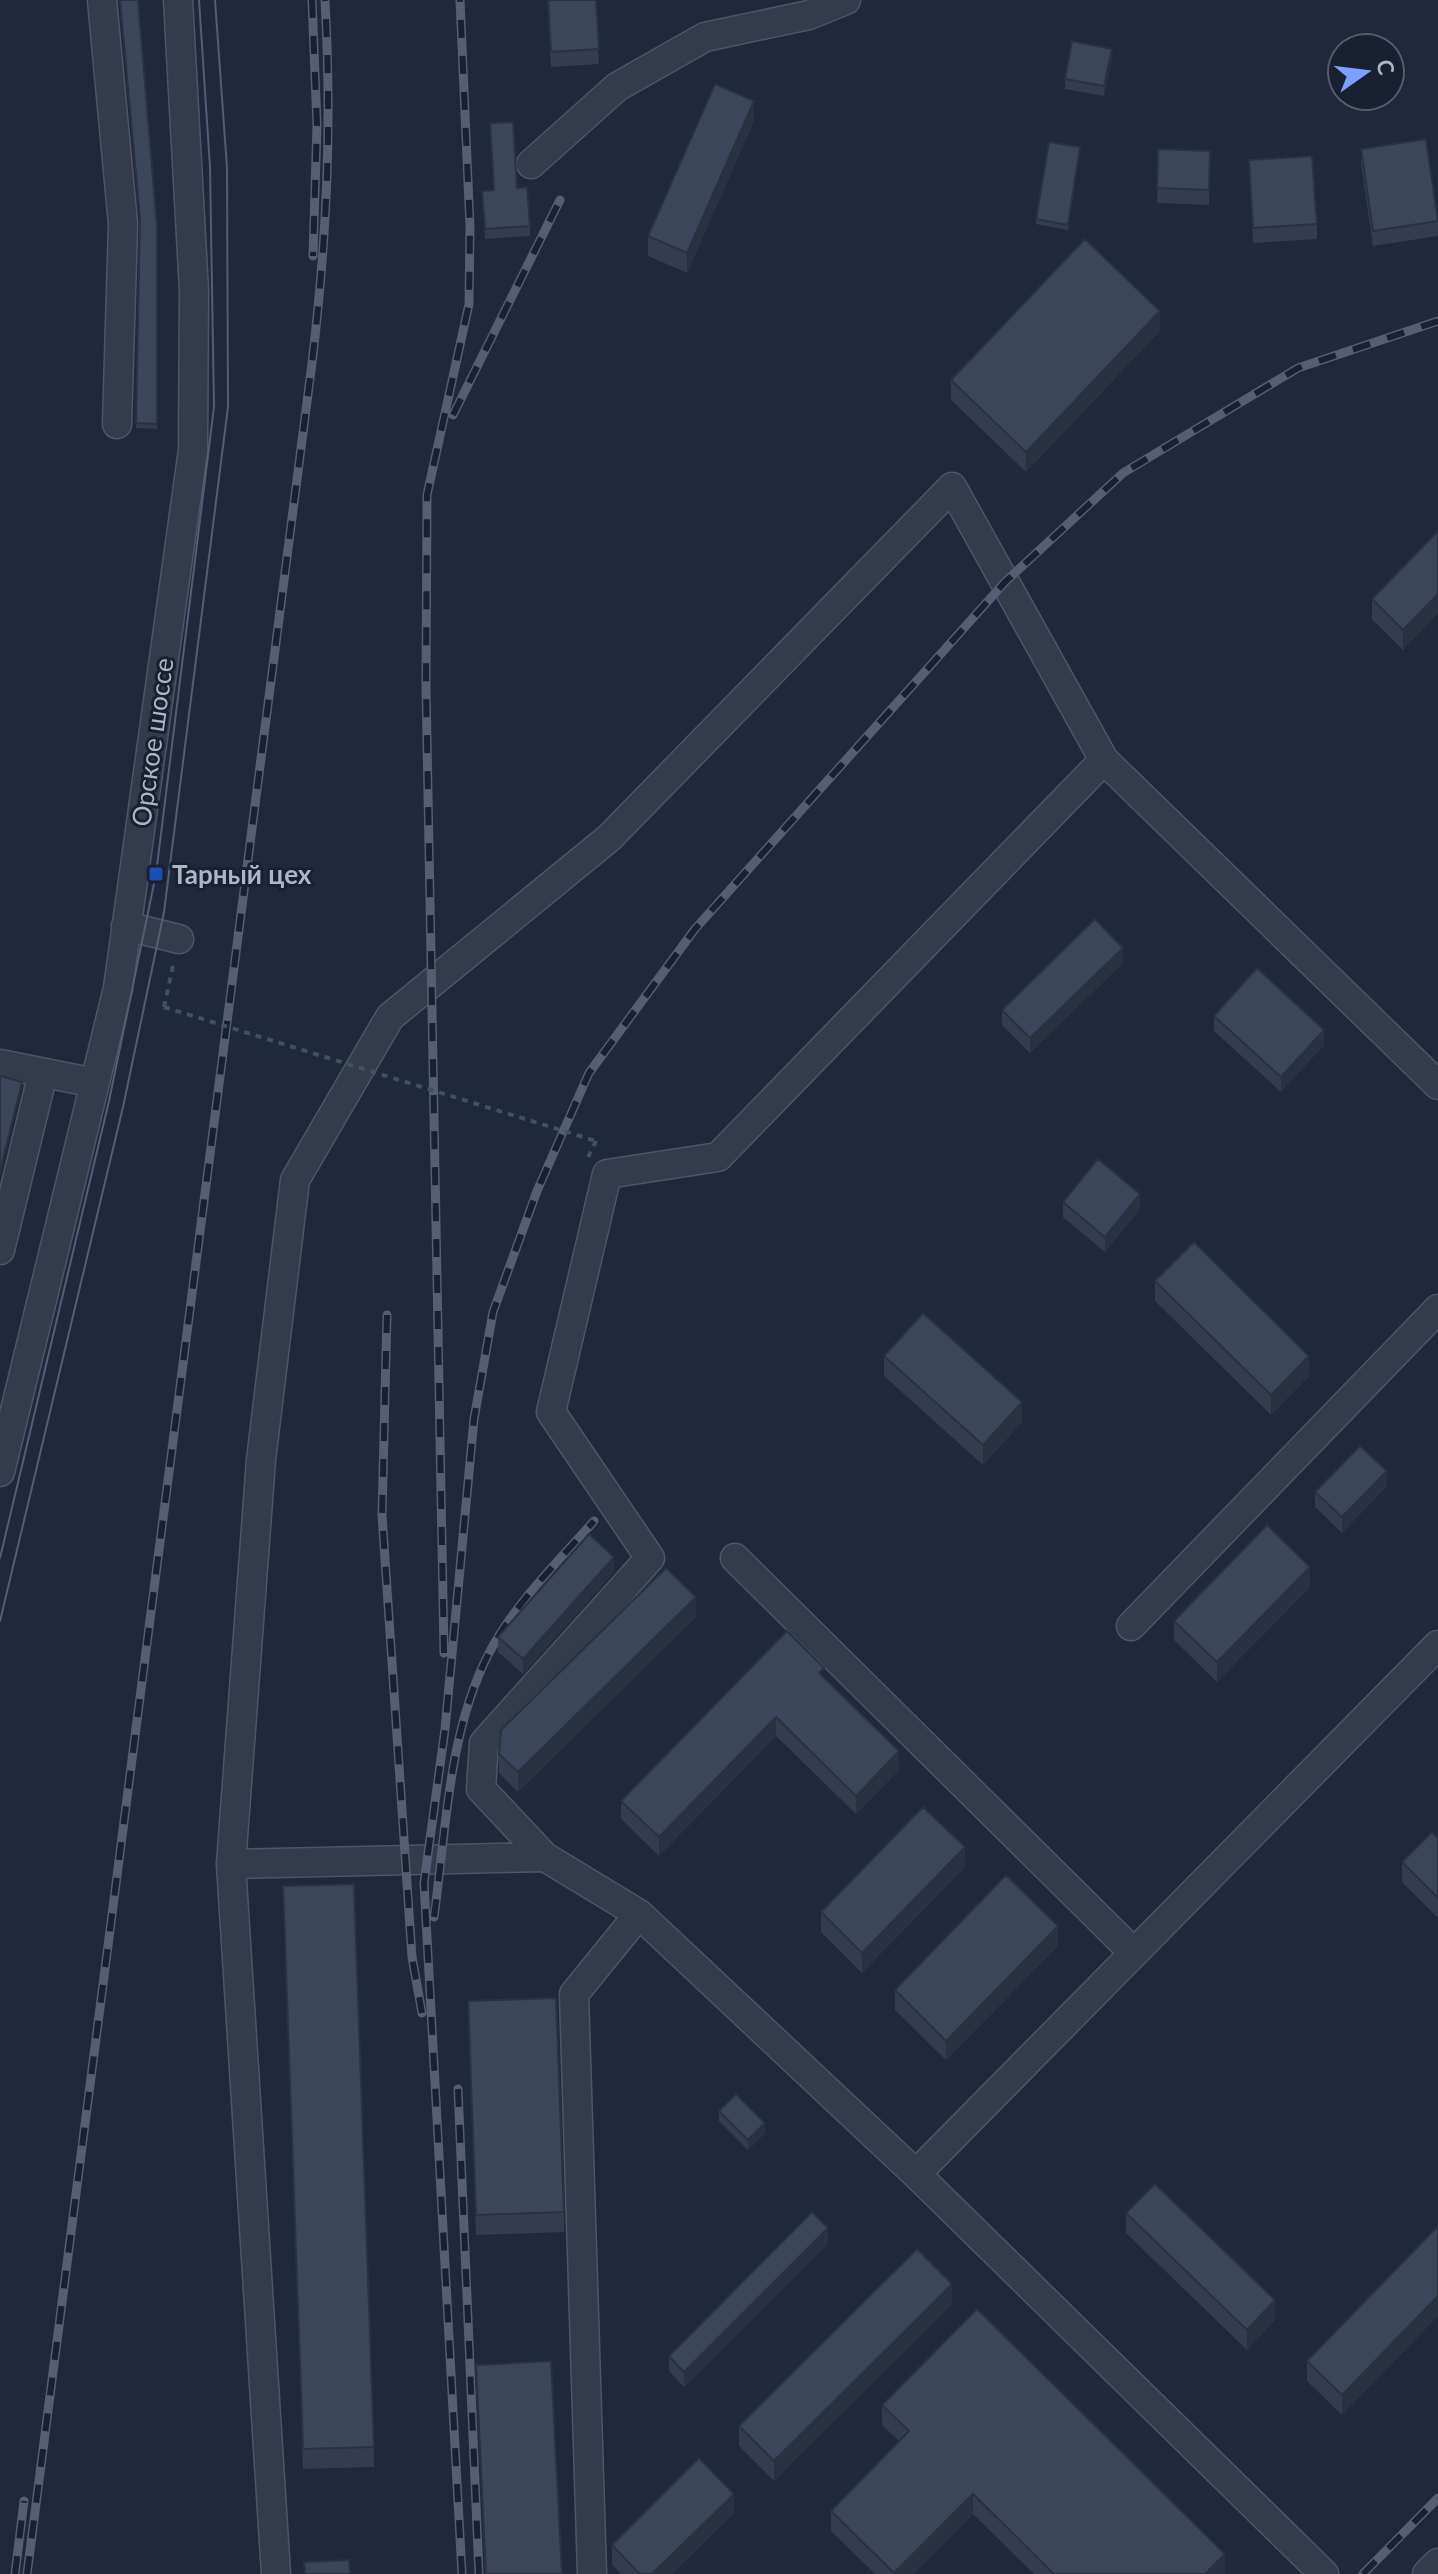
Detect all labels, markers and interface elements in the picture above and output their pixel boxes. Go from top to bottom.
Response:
north arrow [1326,32,1406,112]
text: С [1371,57,1401,78]
street label: Орское шоссе [124,656,180,828]
place label: Тарный цех [172,858,312,890]
marker: Тарный цех [147,865,165,883]

